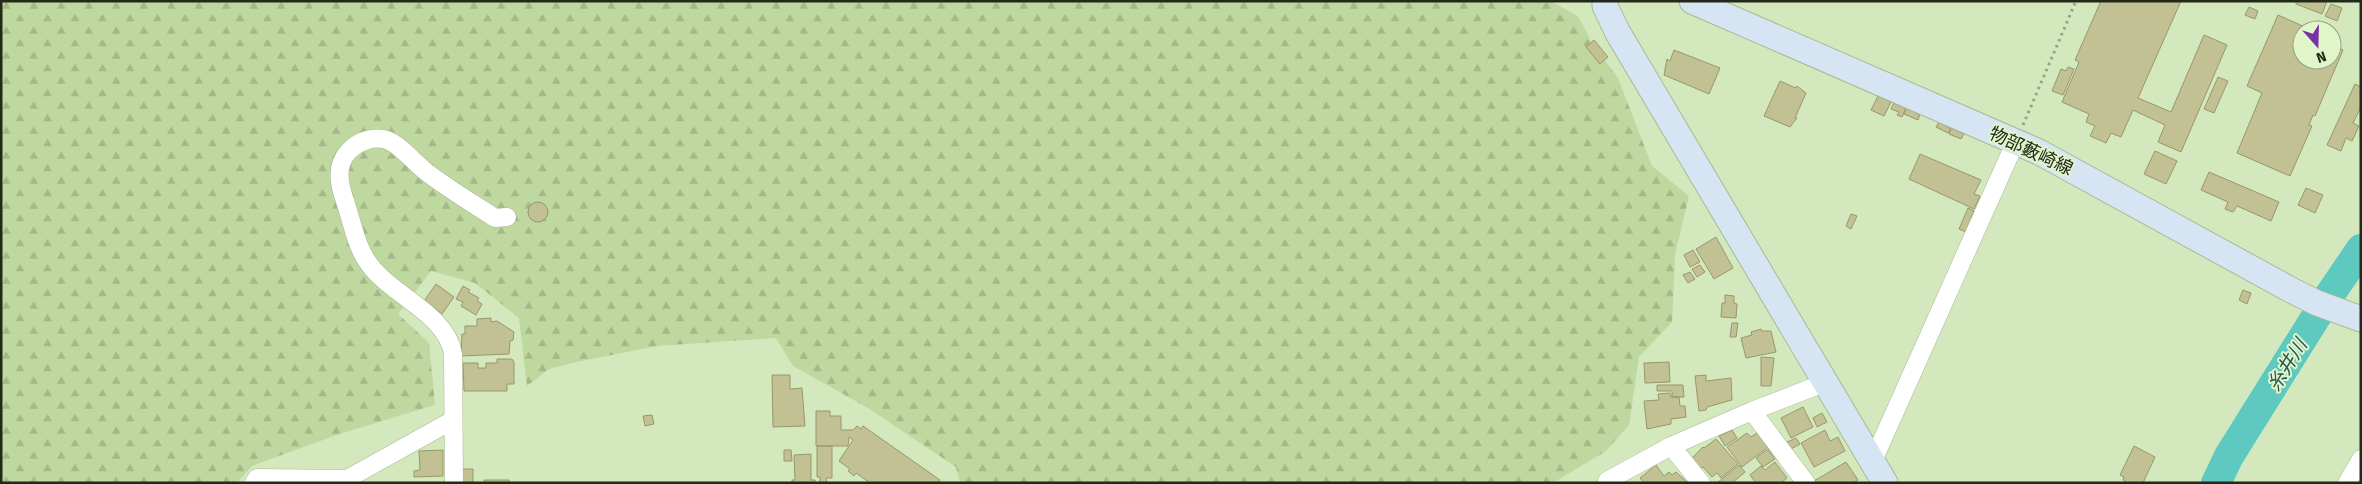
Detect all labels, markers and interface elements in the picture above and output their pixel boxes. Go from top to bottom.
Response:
north arrow [2292,20,2342,70]
text: N [2314,47,2329,66]
street label: 物部藪崎線 [1986,122,2076,180]
water label: 糸井川 [2262,333,2313,395]

